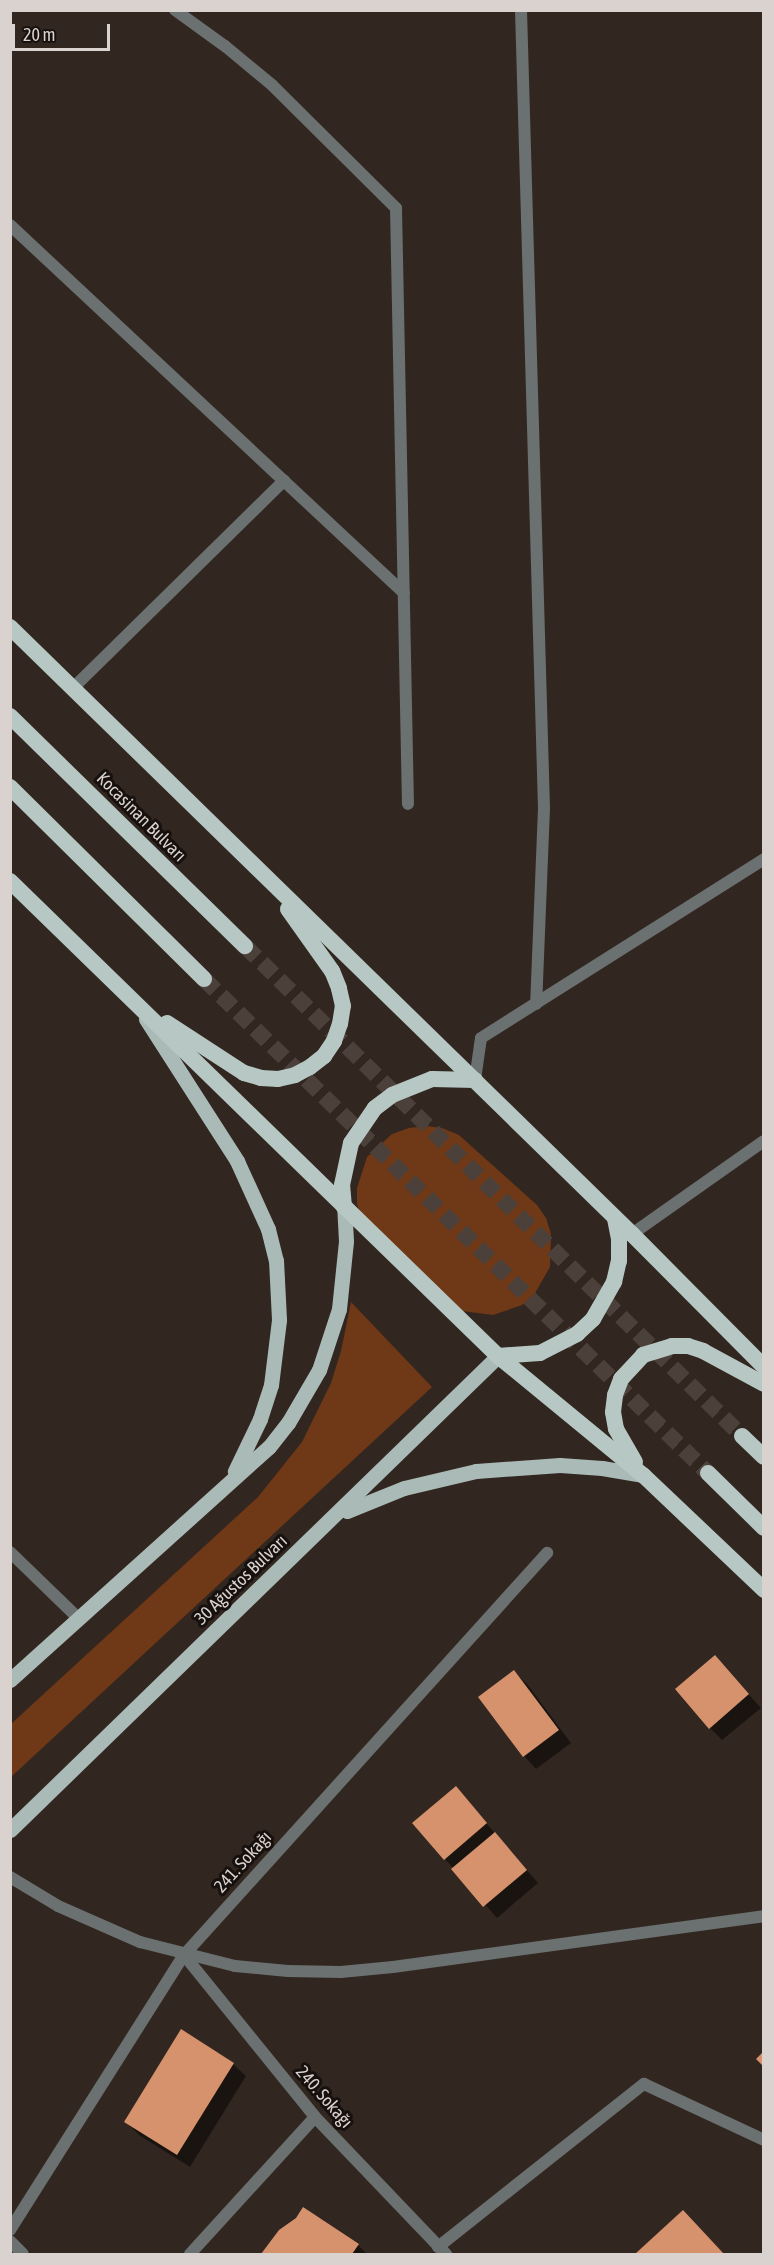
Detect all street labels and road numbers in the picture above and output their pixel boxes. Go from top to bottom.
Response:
street label: Kocasinan Bulvarı [92,768,190,866]
street label: 30 Ağustos Bulvarı [190,1530,292,1630]
street label: 241. Sokağı [210,1827,276,1897]
street label: 240. Sokağı [291,2062,357,2132]

